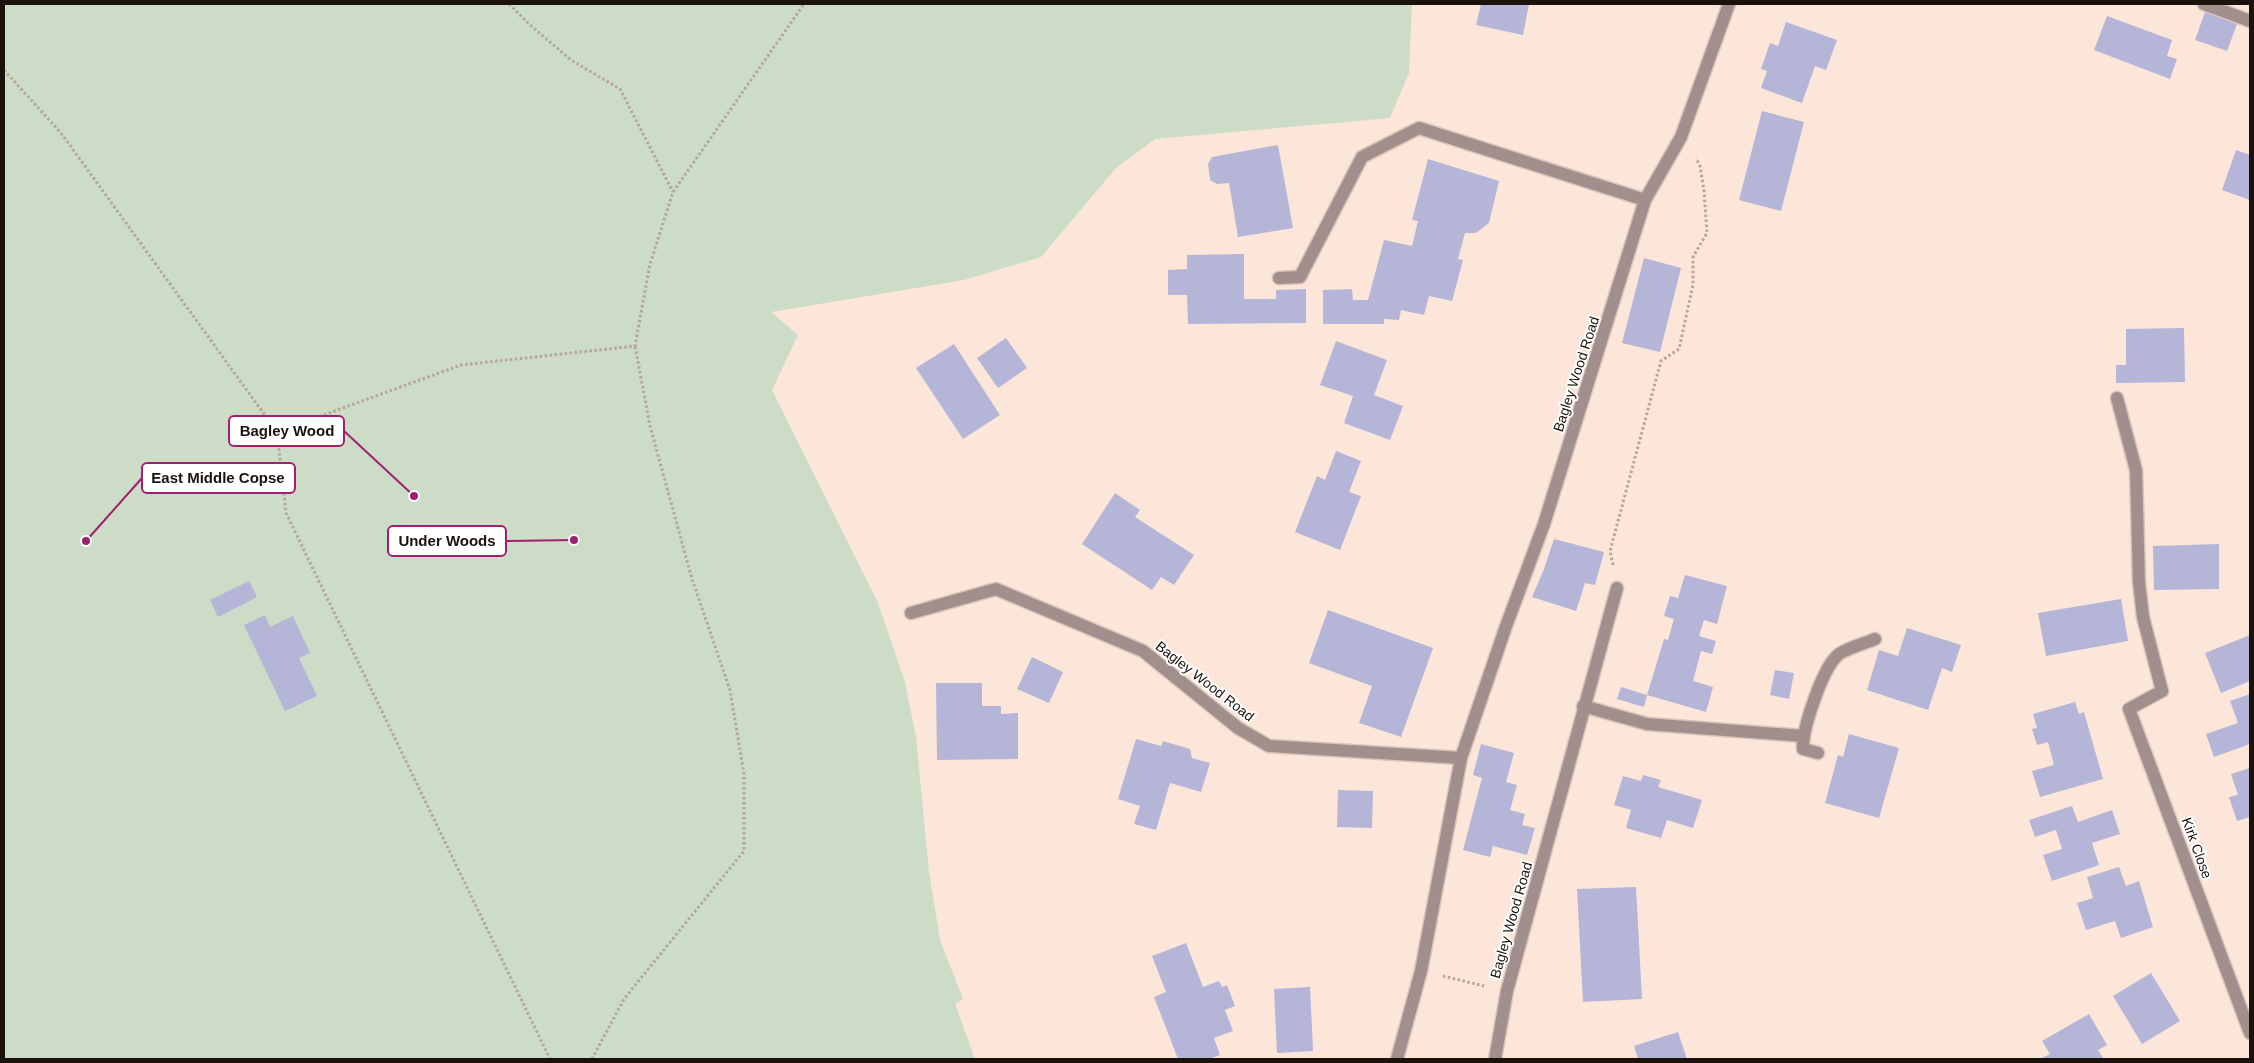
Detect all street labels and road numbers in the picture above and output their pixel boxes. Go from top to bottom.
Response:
street label: Bagley Wood Road [1550,314,1602,434]
street label: Bagley Wood Road [1153,638,1257,724]
street label: Kirk Close [2179,815,2215,881]
street label: Bagley Wood Road [1487,860,1535,980]

